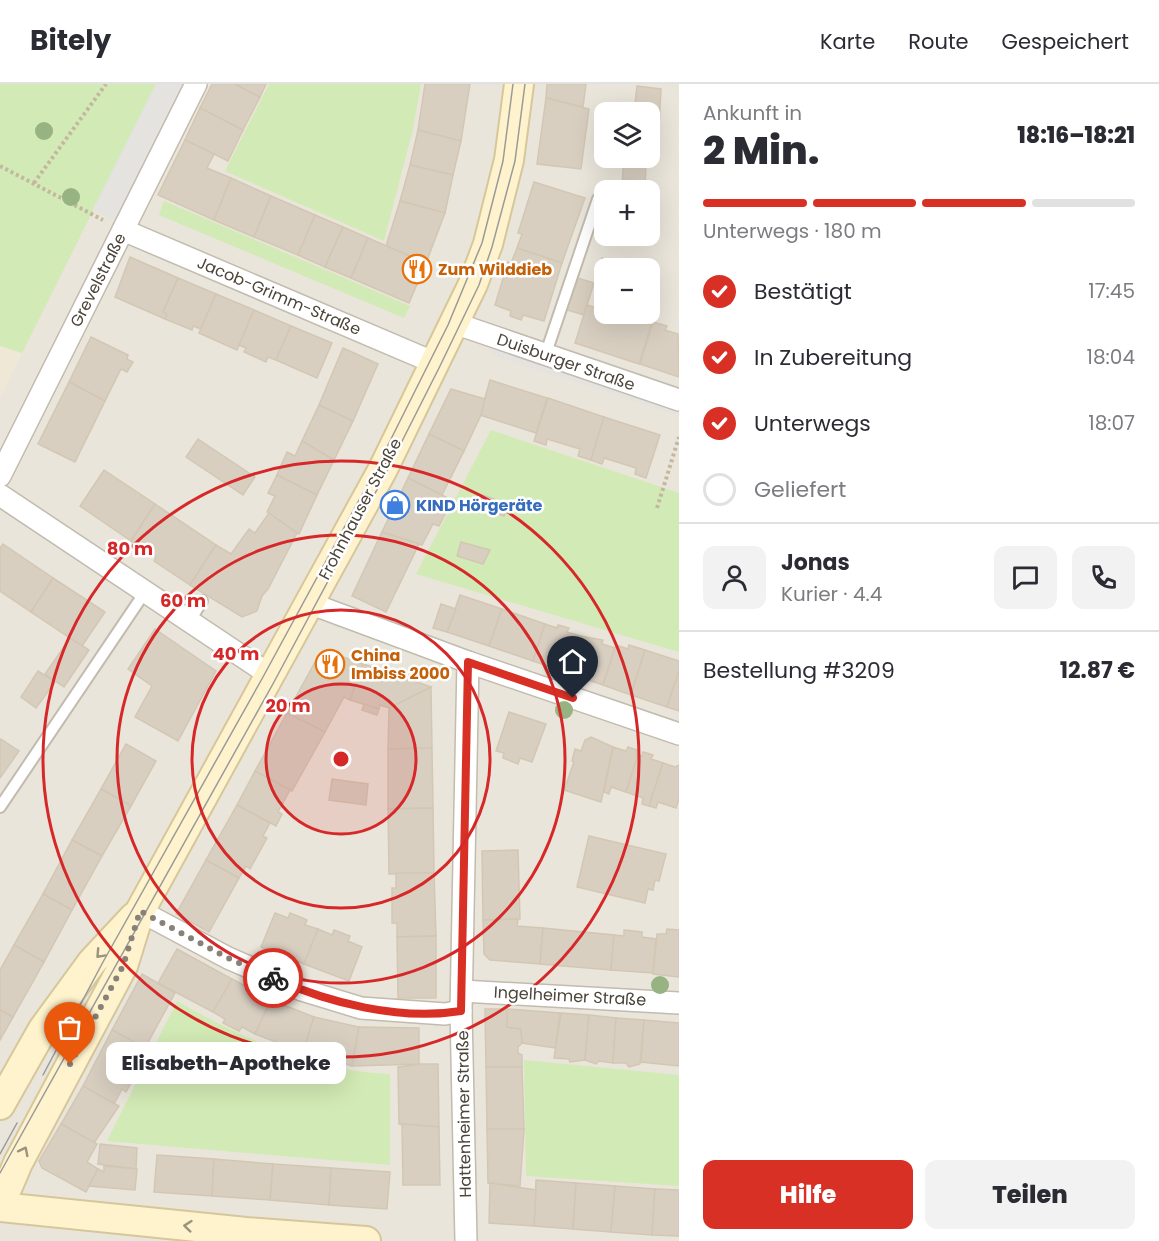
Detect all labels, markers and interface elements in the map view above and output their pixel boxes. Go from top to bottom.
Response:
text: Bitely [30,21,111,60]
text: Karte [820,27,875,56]
text: Route [908,27,969,56]
text: Gespeichert [1002,27,1129,56]
text: Ankunft in [703,99,802,127]
map controls [594,102,660,324]
button: layers [594,102,660,168]
text: 18:16–18:21 [1017,120,1135,151]
text: 2 Min. [703,123,820,178]
button: + [594,180,660,246]
text: Unterwegs · 180 m [703,217,882,245]
street label: Grevelstraße [64,229,132,331]
street label: Jacob-Grimm-Straße [194,251,364,341]
restaurant icon: Zum Wilddieb [401,253,433,285]
place label: Zum Wilddieb [438,258,552,281]
button: − [594,258,660,324]
icon: check [703,275,736,308]
text: Bestätigt [754,276,852,307]
text: 17:45 [1088,277,1135,305]
street label: Duisburger Straße [494,328,638,396]
icon: check [703,341,736,374]
text: In Zubereitung [754,342,912,373]
text: 18:04 [1087,343,1135,371]
icon: check [703,407,736,440]
text: Unterwegs [754,408,871,439]
text: 18:07 [1088,409,1135,437]
street label: Frohnhauser Straße [313,434,407,584]
text: Geliefert [754,474,846,505]
shop icon: KIND Hörgeräte [379,489,411,521]
place label: KIND Hörgeräte [416,494,543,517]
text: 80 m [107,536,153,561]
button: person [703,546,766,609]
button: chat [994,546,1057,609]
button: phone [1072,546,1135,609]
text: Jonas [781,547,850,578]
text: Kurier · 4.4 [781,580,882,608]
text: 60 m [160,588,206,613]
pin [547,636,598,698]
text: 40 m [213,641,259,666]
place label: China Imbiss 2000 [351,644,450,685]
icon: home [556,645,589,678]
restaurant icon: China Imbiss 2000 [314,648,346,680]
text: Bestellung #3209 [703,655,895,686]
text: 12.87 € [1060,655,1135,686]
text: 20 m [266,693,310,718]
centre of rings [331,749,351,769]
one-way arrow [96,946,107,957]
courier [243,948,303,1008]
icon: bike [257,962,290,995]
street label: Ingelheimer Straße [493,981,647,1011]
pin [44,1002,95,1064]
icon: bag [53,1011,86,1044]
street label: Hattenheimer Straße [451,1030,477,1198]
callout: Elisabeth-Apotheke [106,1043,346,1085]
text: Elisabeth-Apotheke [122,1049,331,1077]
one-way arrow [17,1147,29,1158]
button: Hilfe [703,1160,913,1229]
button: Teilen [925,1160,1135,1229]
one-way arrow [183,1220,192,1233]

